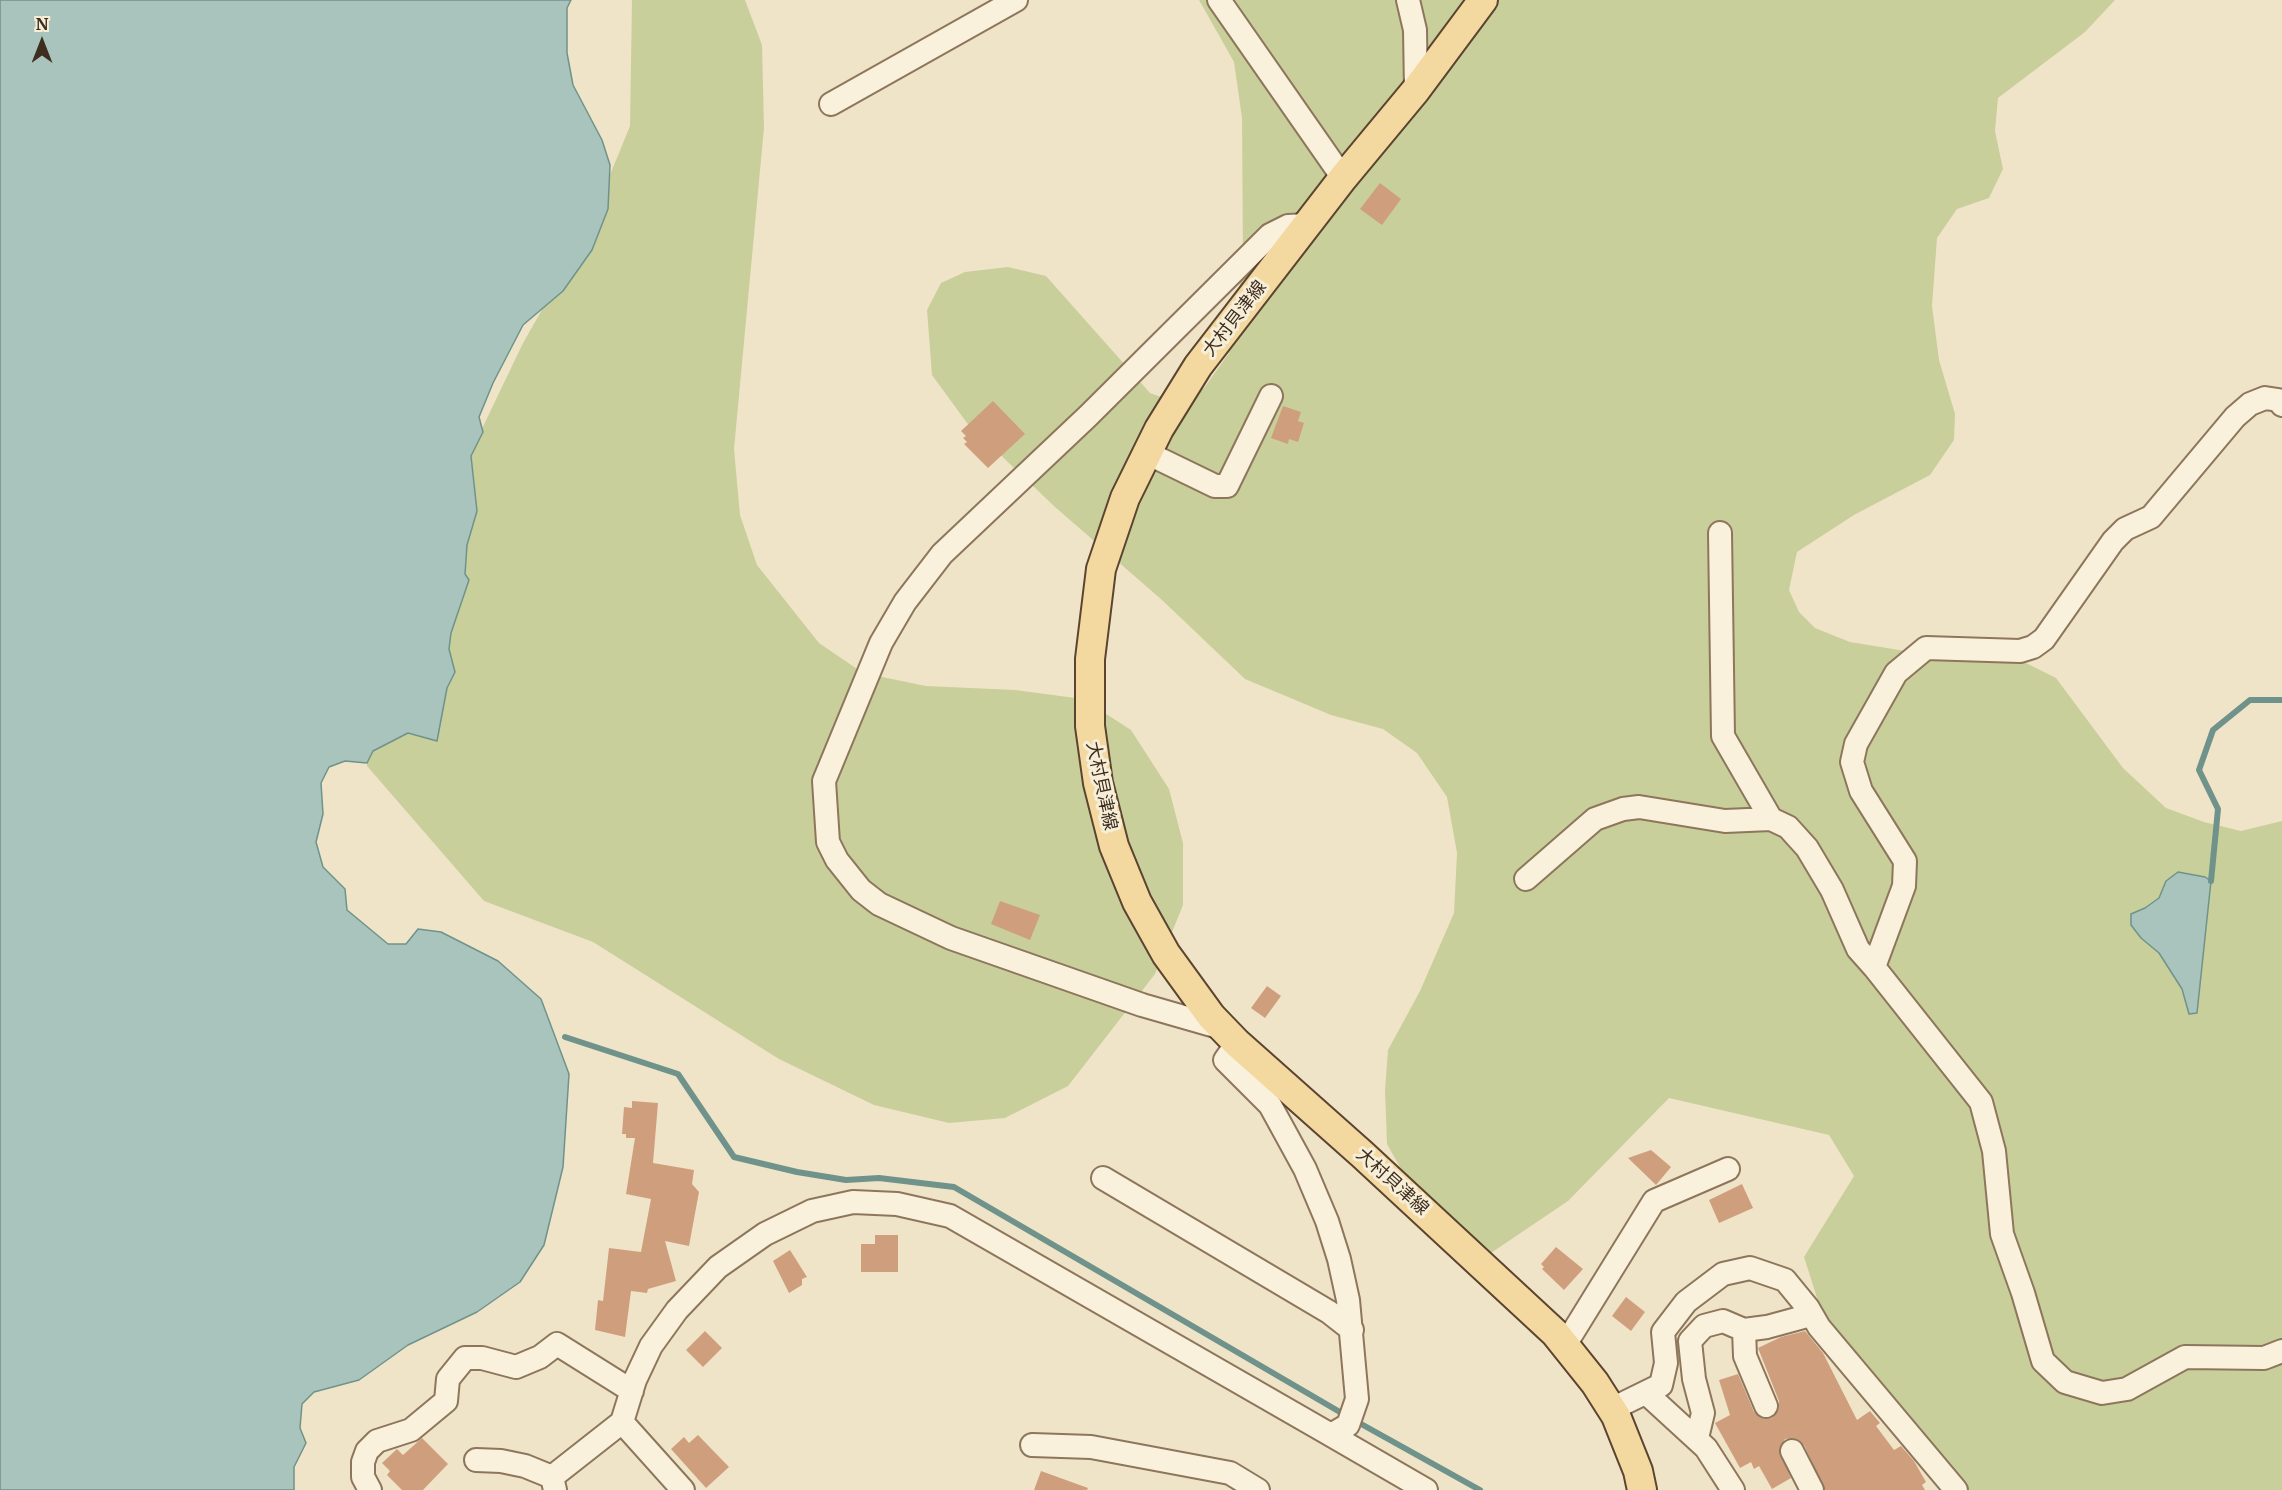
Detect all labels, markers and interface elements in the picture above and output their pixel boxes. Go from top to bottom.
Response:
north arrow [12,12,72,72]
text: N [36,14,48,34]
street label: 大村貝津線 [1199,277,1271,361]
street label: 大村貝津線 [1081,740,1121,832]
street label: 大村貝津線 [1351,1144,1433,1220]

